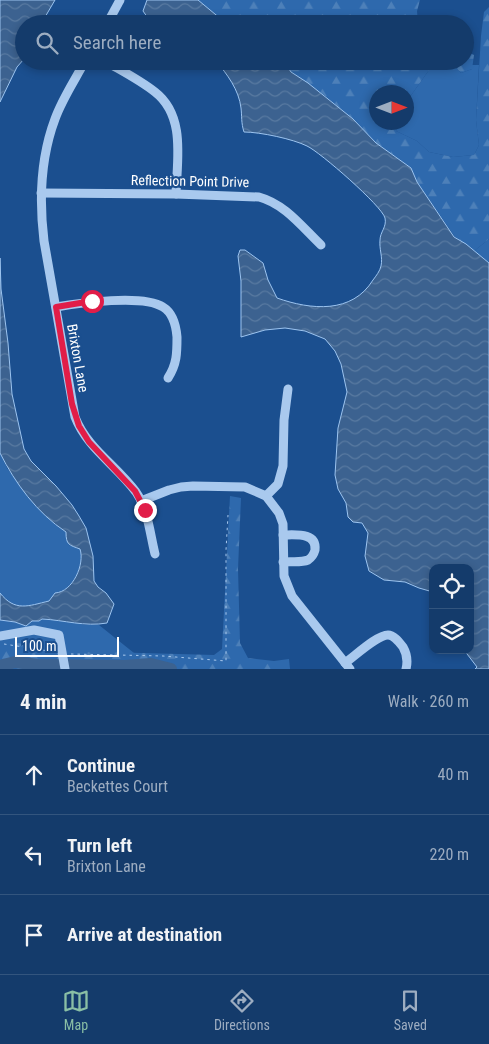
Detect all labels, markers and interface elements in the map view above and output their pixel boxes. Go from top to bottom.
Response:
search box [15,15,474,70]
icon: search [33,29,61,57]
text: Search here [73,31,161,54]
north arrow [369,85,414,130]
street label: Reflection Point Drive [131,172,250,190]
route start [81,290,104,313]
street label: Brixton Lane [64,323,92,394]
route end [134,499,157,522]
map controls [429,564,474,654]
button: locate [429,564,474,609]
button: layers [429,609,474,654]
scale bar [15,634,119,657]
text: 100 m [22,638,57,654]
text: 4 min [20,690,67,714]
text: Walk · 260 m [388,692,469,711]
text: Continue [67,754,135,777]
icon: ahead [20,761,48,789]
text: 40 m [437,765,469,784]
text: Beckettes Court [67,777,168,796]
text: Turn left [67,834,132,857]
icon: left [20,841,48,869]
text: 220 m [430,845,469,864]
text: Brixton Lane [67,857,146,876]
icon: arrive [20,921,48,949]
text: Arrive at destination [67,923,222,946]
tab: Map [62,987,90,1033]
tab: Directions [214,987,270,1033]
tab: Saved [394,987,427,1033]

